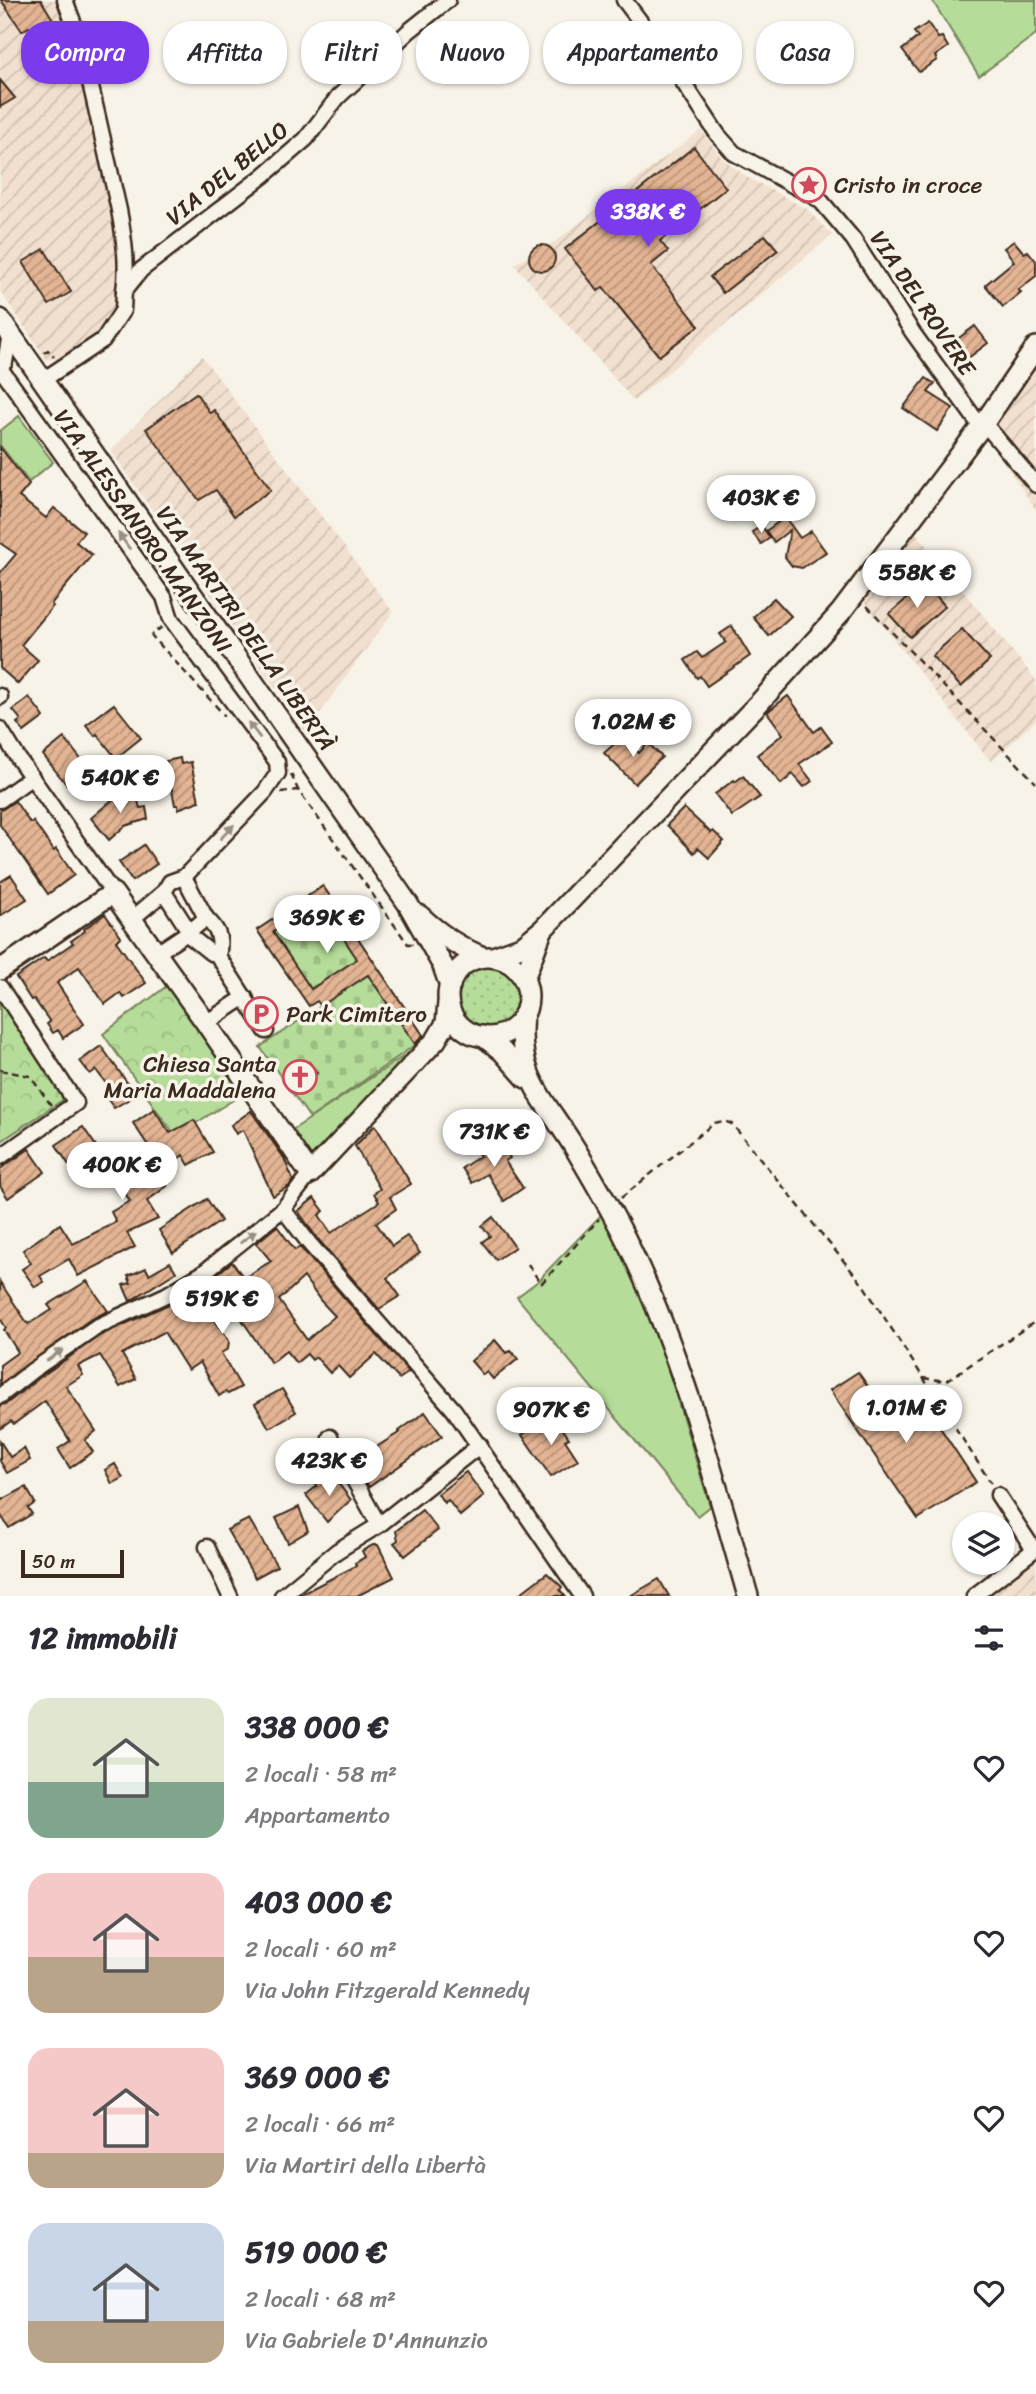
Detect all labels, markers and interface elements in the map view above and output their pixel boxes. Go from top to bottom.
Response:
chip: Compra [21,21,149,84]
chip: Affitta [163,21,287,84]
chip: Filtri [301,21,402,84]
chip: Nuovo [416,21,529,84]
chip: Appartamento [543,21,742,84]
chip: Casa [756,21,854,84]
street label: VIA DEL BELLO [156,111,298,236]
place label: Cristo in croce [834,165,982,206]
place icon: Cristo in croce [790,166,828,204]
pin: 338K € [591,190,705,249]
text: 338K € [611,191,685,232]
street label: VIA DEL ROVERE [858,222,987,386]
street label: VIA ALESSANDRO MANZONI [42,400,243,662]
pin: 403K € [704,476,818,535]
text: 403K € [723,477,799,518]
street label: VIA MARTIRI DELLA LIBERTÀ [145,497,346,760]
one-way arrow [117,532,131,550]
pin: 558K € [860,550,974,610]
text: 558K € [878,552,956,593]
pin: 1.02M € [568,700,698,759]
text: 1.02M € [591,701,675,742]
one-way arrow [247,721,261,739]
pin: 540K € [63,756,177,815]
text: 540K € [81,757,159,798]
one-way arrow [218,824,234,841]
pin: 369K € [270,895,384,955]
text: 369K € [289,897,365,938]
place label: Park Cimitero [286,994,427,1035]
parking icon: Park Cimitero [242,995,280,1033]
place label: Chiesa Santa Maria Maddalena [104,1044,276,1111]
church icon: Chiesa Santa Maria Maddalena [281,1058,319,1096]
pin: 731K € [437,1110,551,1169]
text: 731K € [459,1111,529,1152]
pin: 400K € [65,1142,179,1202]
text: 400K € [83,1144,161,1185]
one-way arrow [239,1230,256,1245]
pin: 519K € [165,1276,279,1336]
text: 519K € [185,1278,259,1319]
one-way arrow [45,1349,64,1362]
pin: 1.01M € [841,1386,971,1445]
text: 1.01M € [865,1387,947,1428]
pin: 907K € [494,1388,608,1447]
text: 907K € [512,1389,590,1430]
pin: 423K € [272,1438,386,1498]
text: 423K € [291,1440,367,1481]
map controls [952,1512,1015,1575]
button: layers [952,1512,1015,1575]
text: 50 m [32,1545,75,1578]
scale bar [21,1547,124,1579]
text: 12 immobili [28,1611,177,1665]
icon: filters [970,1619,1008,1657]
text: 338 000 € [245,1700,388,1754]
icon: home [84,1726,168,1810]
icon: heart [970,1749,1008,1787]
text: 2 locali · 58 m² [245,1754,397,1795]
text: Appartamento [245,1795,390,1836]
text: 403 000 € [245,1875,392,1929]
icon: home [84,1901,168,1985]
icon: heart [970,1924,1008,1962]
text: 2 locali · 60 m² [245,1929,397,1970]
text: Via John Fitzgerald Kennedy [245,1970,530,2011]
text: 369 000 € [245,2050,389,2104]
icon: home [84,2076,168,2160]
icon: heart [970,2099,1008,2137]
text: 2 locali · 66 m² [245,2104,395,2145]
text: Via Martiri della Libertà [245,2145,486,2186]
text: 519 000 € [245,2225,387,2279]
icon: home [84,2251,168,2335]
icon: heart [970,2274,1008,2312]
text: 2 locali · 68 m² [245,2279,396,2320]
text: Via Gabriele D'Annunzio [245,2320,488,2361]

